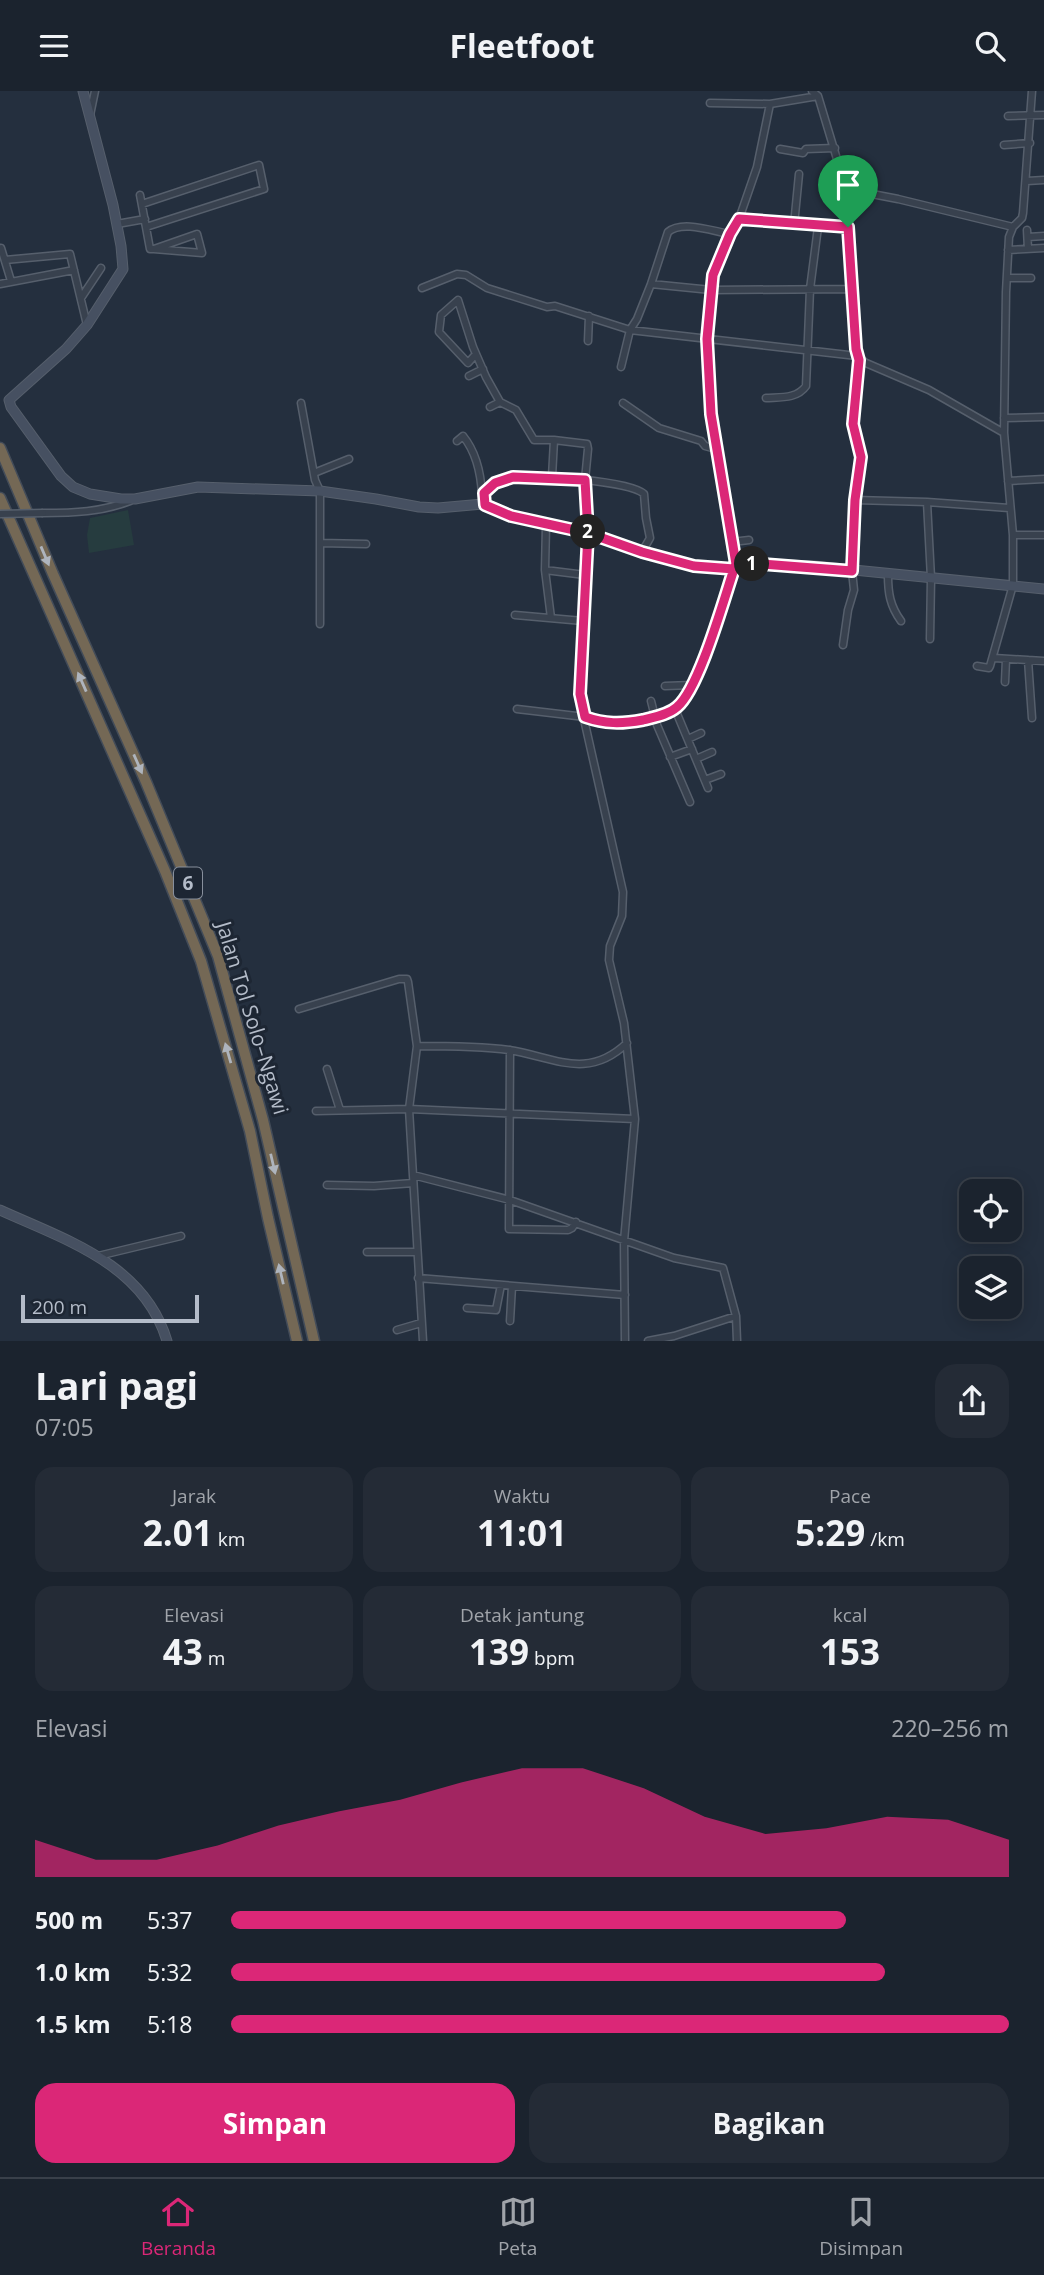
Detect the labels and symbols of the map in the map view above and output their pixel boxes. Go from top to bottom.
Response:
pin [818,155,878,227]
pin: 2 [570,515,606,549]
one-way arrow [40,545,51,566]
pin: 1 [734,547,770,581]
one-way arrow [76,672,87,693]
one-way arrow [133,753,144,774]
road number: 6 [174,867,202,898]
street label: Jalan Tol Solo–Ngawi [210,916,296,1118]
one-way arrow [222,1042,233,1064]
one-way arrow [268,1153,279,1175]
one-way arrow [276,1263,287,1285]
scale bar [21,1291,200,1323]

